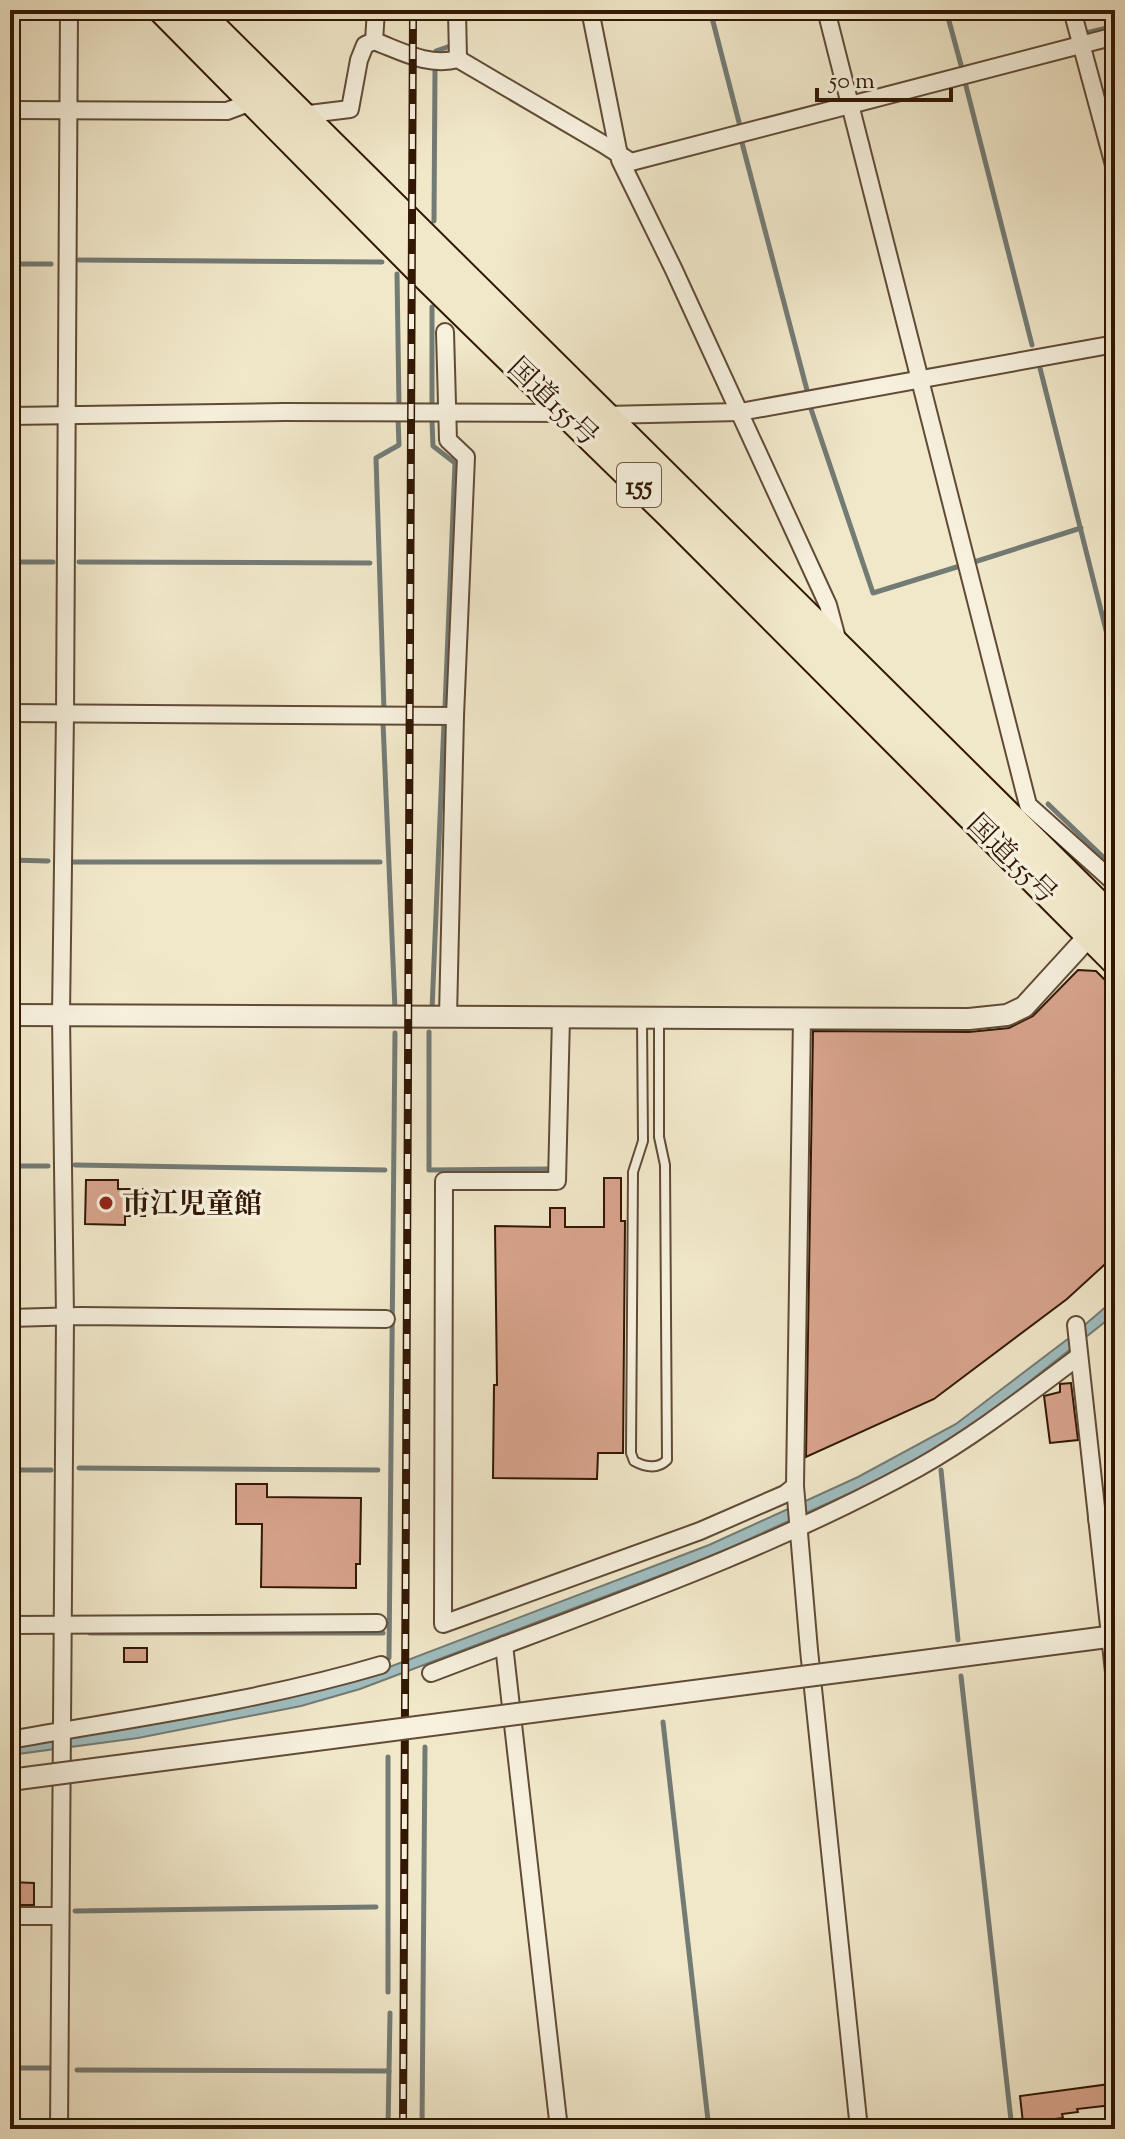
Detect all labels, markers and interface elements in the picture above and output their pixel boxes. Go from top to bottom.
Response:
scale bar [817,52,951,102]
text: 50 m [827,65,875,99]
street label: 国道155号 [497,350,606,457]
road number: 155 [617,463,661,507]
street label: 国道155号 [957,806,1065,914]
place label: 市江児童館 [122,1186,262,1226]
marker: 市江児童館 [97,1194,115,1212]

